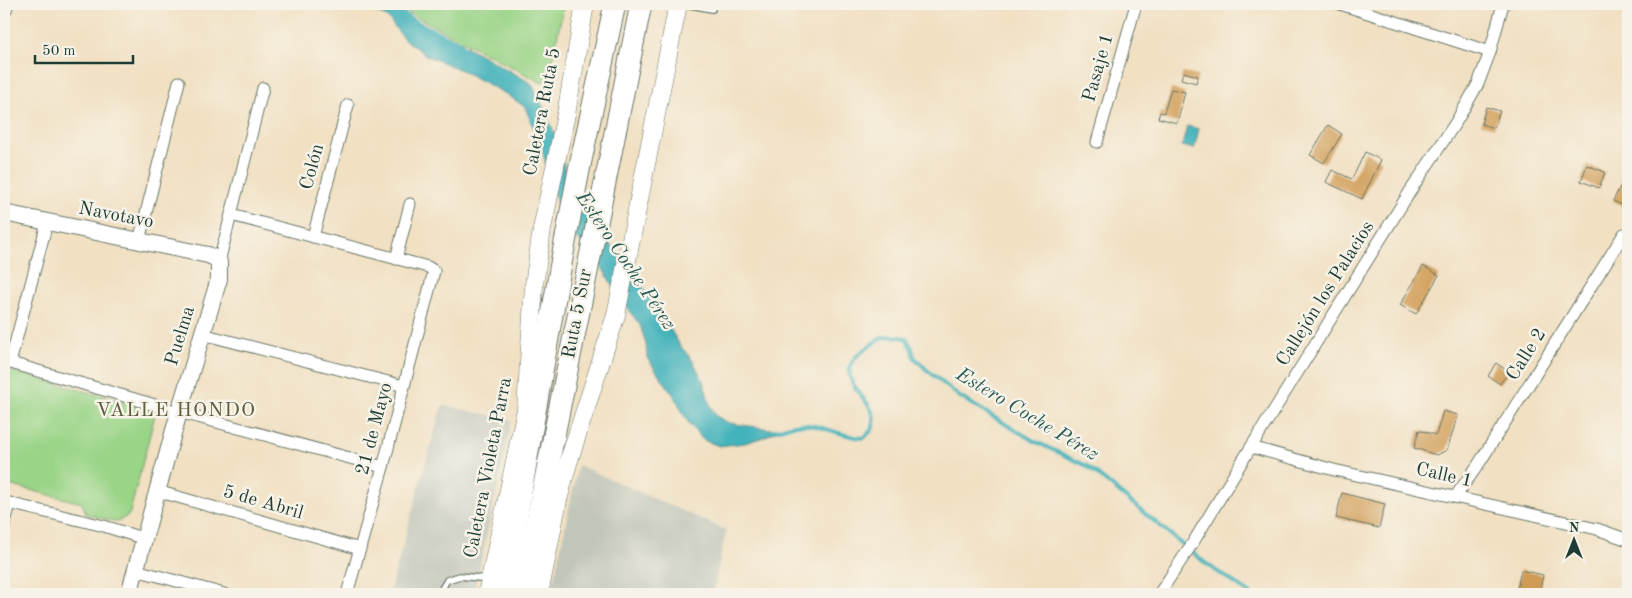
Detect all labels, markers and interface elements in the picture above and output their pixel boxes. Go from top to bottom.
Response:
scale bar [35,32,132,64]
street label: Pasaje 1 [1080,32,1118,104]
text: 50 m [42,44,76,59]
street label: Caletera Ruta 5 [521,46,565,178]
street label: Colón [298,142,328,192]
water label: Estero Coche Pérez [571,187,679,334]
street label: Navotavo [77,199,155,233]
street label: Callejón los Palacios [1274,218,1378,370]
street label: Ruta 5 Sur [560,267,596,361]
street label: Puelma [163,303,199,368]
street label: Calle 2 [1504,326,1550,384]
water label: Estero Coche Pérez [951,364,1102,466]
street label: Caletera Violeta Parra [462,375,516,560]
street label: 21 de Mayo [354,381,396,477]
district label: VALLE HONDO [96,401,256,421]
street label: Calle 1 [1414,460,1474,492]
street label: 5 de Abril [221,482,305,524]
north arrow [1550,516,1600,566]
text: N [1569,521,1580,535]

